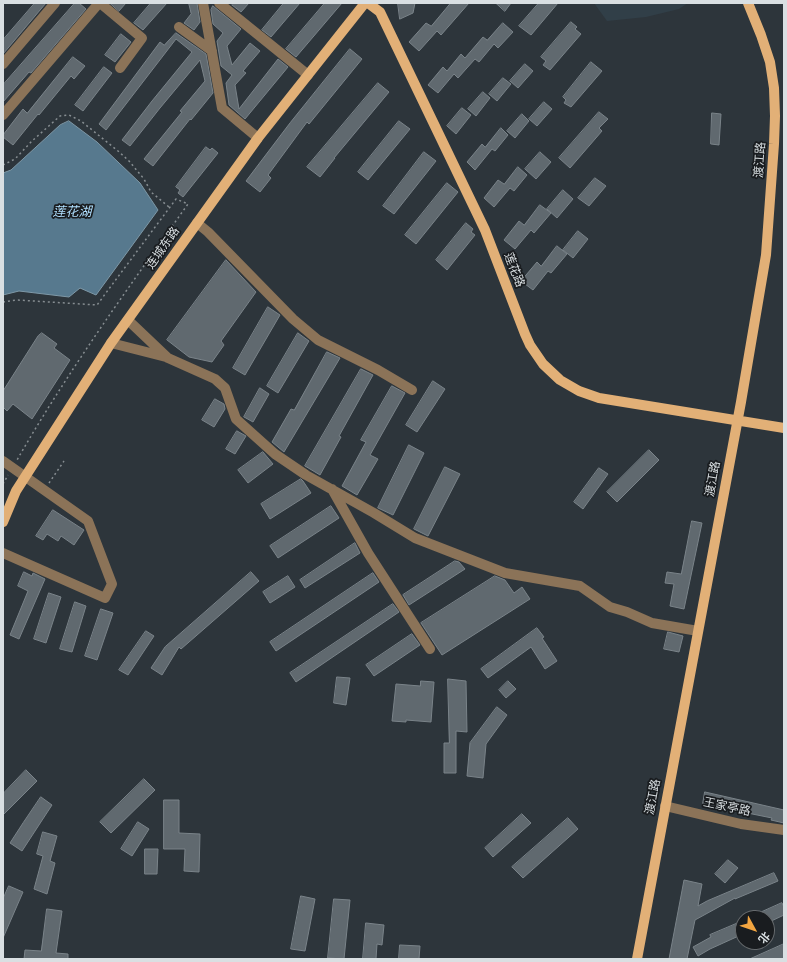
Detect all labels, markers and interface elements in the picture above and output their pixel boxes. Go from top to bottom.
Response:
street label: 渡江路 [752,142,768,178]
water label: 莲花湖 [53,204,91,220]
street label: 连城东路 [143,224,183,272]
street label: 莲花路 [501,251,527,289]
street label: 渡江路 [703,460,723,498]
street label: 渡江路 [642,778,664,816]
street label: 王家亭路 [702,795,752,819]
north arrow [735,910,775,950]
text: 北 [755,929,772,946]

